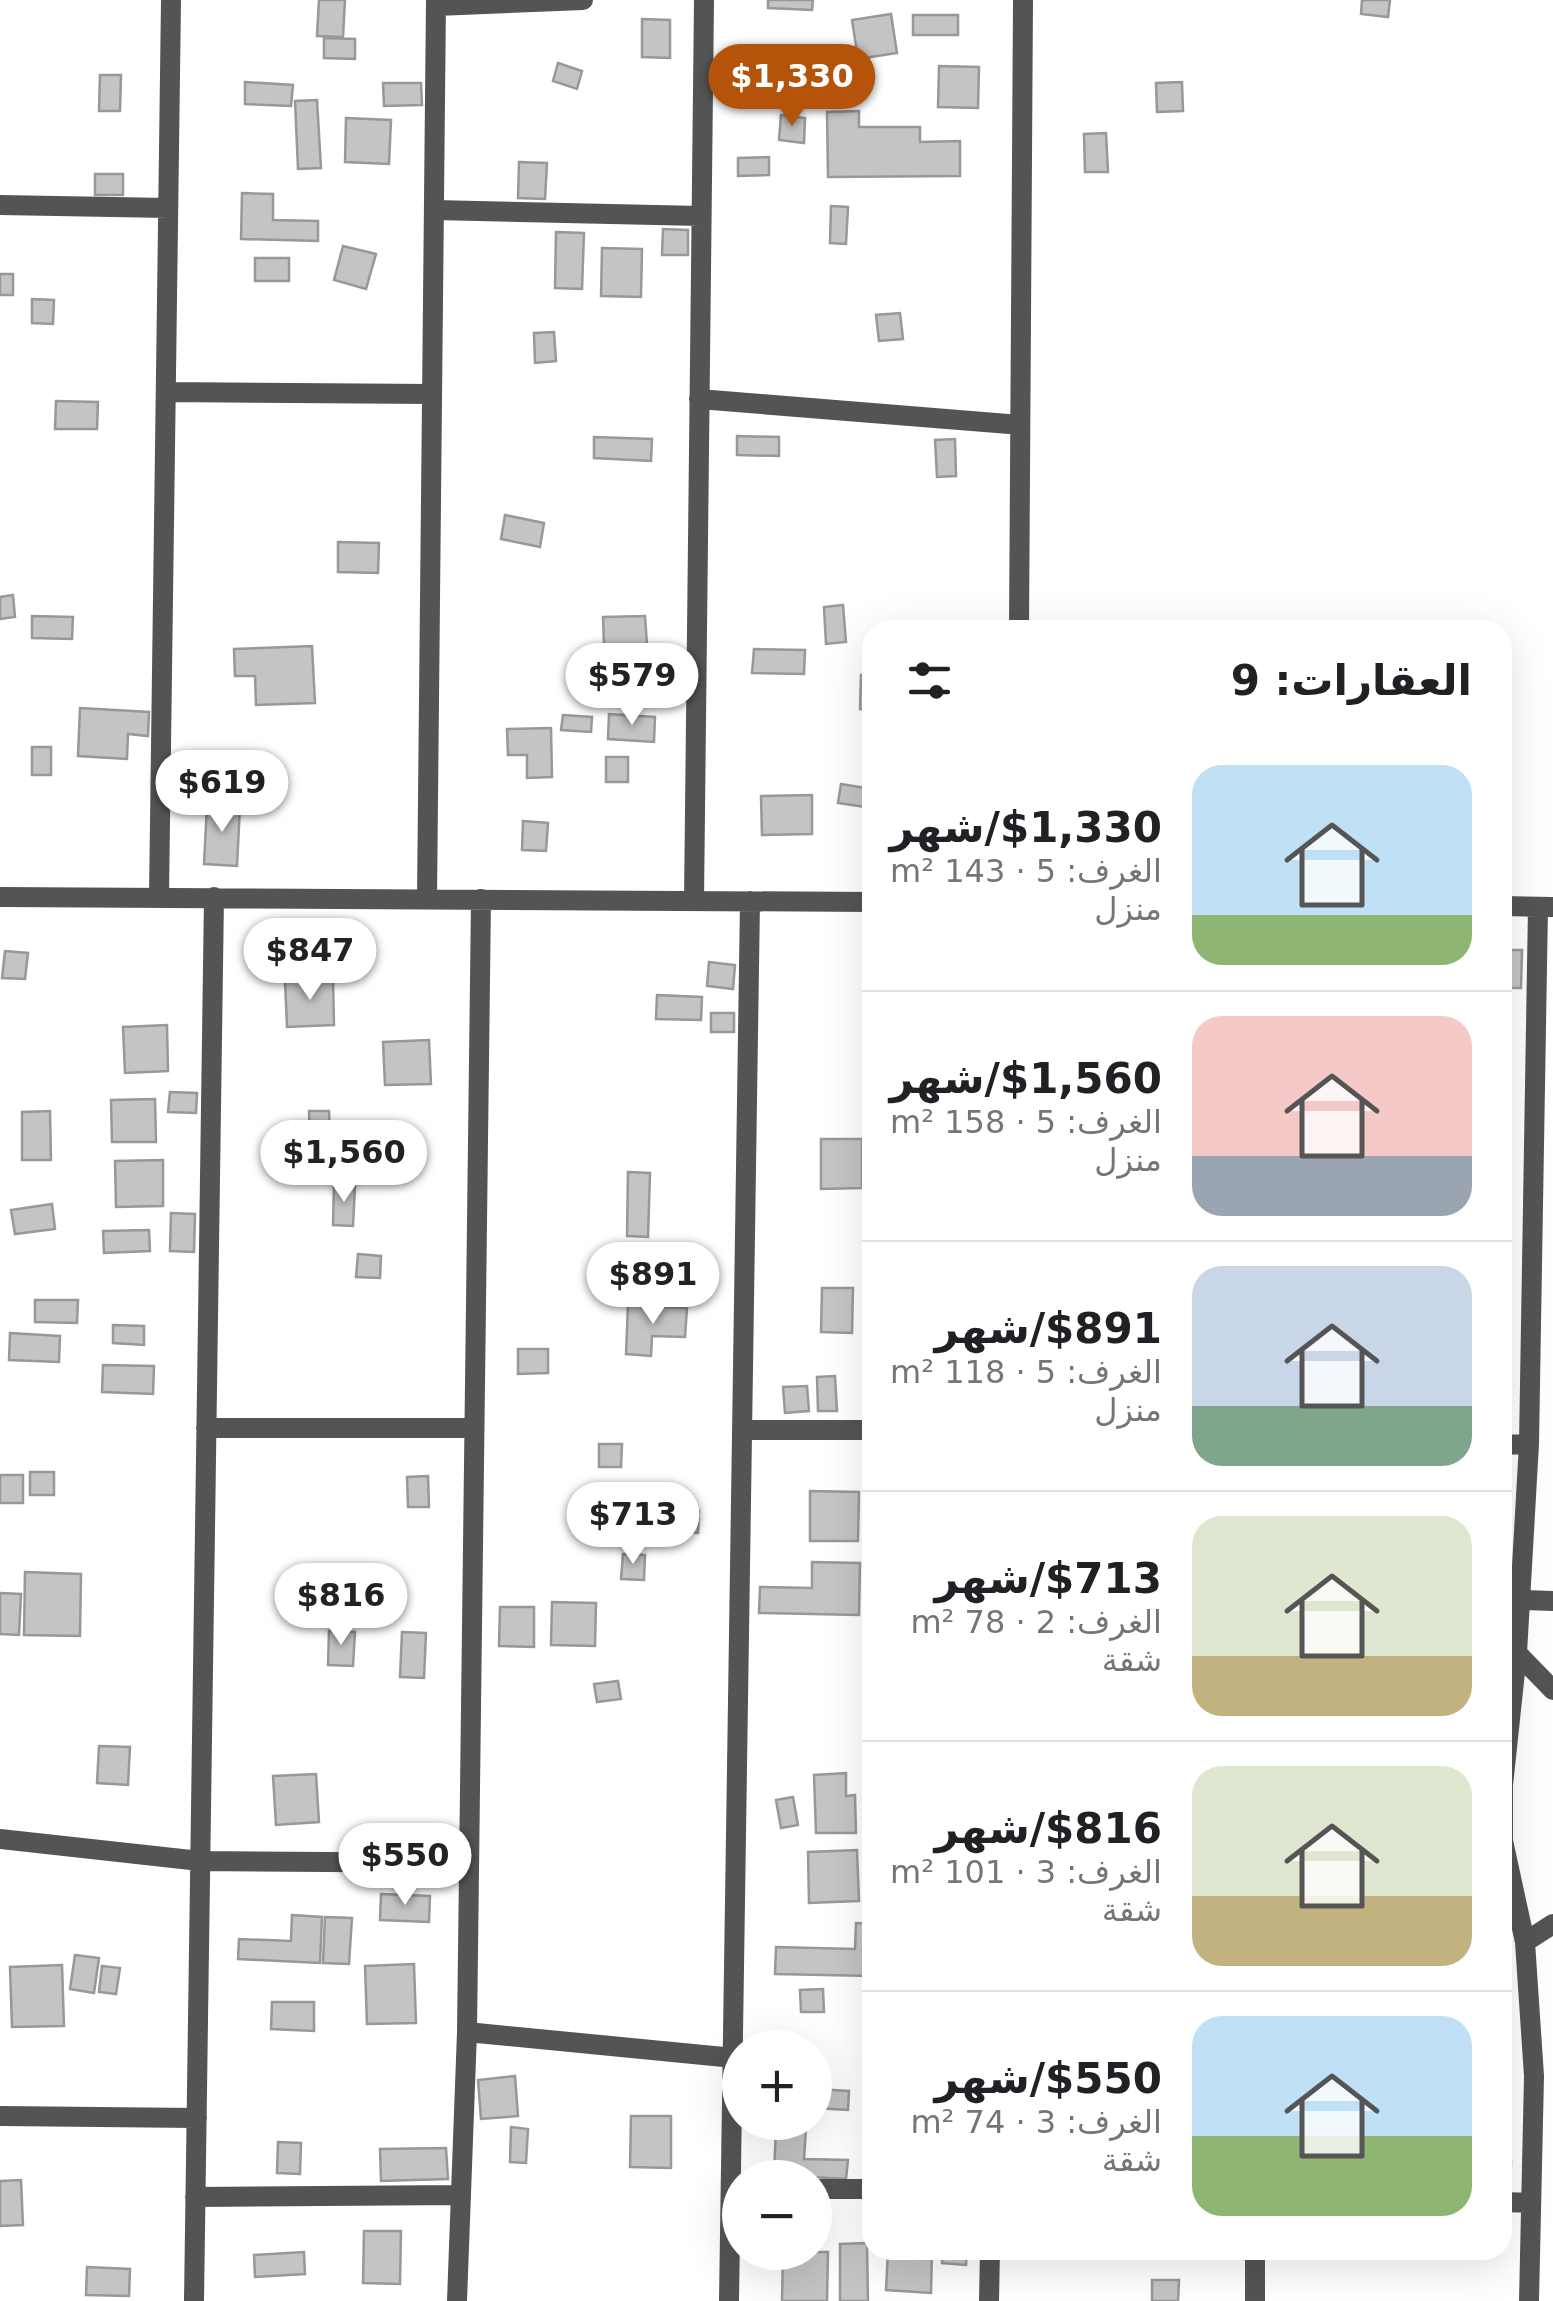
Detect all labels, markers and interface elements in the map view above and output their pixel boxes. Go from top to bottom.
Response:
pin: $1,330 [711,44,873,129]
text: $1,330 [730,57,854,95]
pin: $579 [573,643,691,728]
icon: filters [902,653,957,708]
text: $579 [587,656,677,694]
text: العقارات: 9 [1231,656,1472,705]
pin: $619 [163,750,281,835]
text: $619 [177,763,267,801]
text: $1,330/شهر [889,803,1162,852]
icon: home [1272,805,1392,925]
text: الغرف: 5 · 143 m² [890,852,1162,890]
text: منزل [1094,890,1162,928]
pin: $847 [251,918,369,1003]
text: $847 [265,931,355,969]
text: $1,560/شهر [889,1054,1162,1103]
icon: home [1272,1056,1392,1176]
text: الغرف: 5 · 158 m² [890,1103,1162,1141]
pin: $1,560 [263,1120,425,1205]
text: $1,560 [282,1133,406,1171]
text: منزل [1094,1141,1162,1179]
pin: $891 [594,1242,712,1327]
text: $891 [608,1255,698,1293]
text: $891/شهر [935,1304,1162,1353]
icon: home [1272,1306,1392,1426]
text: الغرف: 5 · 118 m² [890,1353,1162,1391]
text: منزل [1094,1391,1162,1429]
pin: $713 [574,1482,692,1567]
text: $713 [588,1495,678,1533]
text: $713/شهر [935,1554,1162,1603]
icon: home [1272,1556,1392,1676]
pin: $816 [282,1563,400,1648]
text: $816 [296,1576,386,1614]
text: الغرف: 2 · 78 m² [910,1603,1162,1641]
text: شقة [1102,1641,1162,1679]
text: $816/شهر [935,1804,1162,1853]
icon: home [1272,1806,1392,1926]
pin: $550 [346,1823,464,1908]
text: $550 [360,1836,450,1874]
text: الغرف: 3 · 101 m² [890,1853,1162,1891]
text: شقة [1102,1891,1162,1929]
map controls [722,2030,832,2270]
button: + [722,2030,832,2140]
text: $550/شهر [935,2054,1162,2103]
icon: home [1272,2056,1392,2176]
text: الغرف: 3 · 74 m² [910,2103,1162,2141]
text: شقة [1102,2141,1162,2179]
button: − [722,2160,832,2270]

